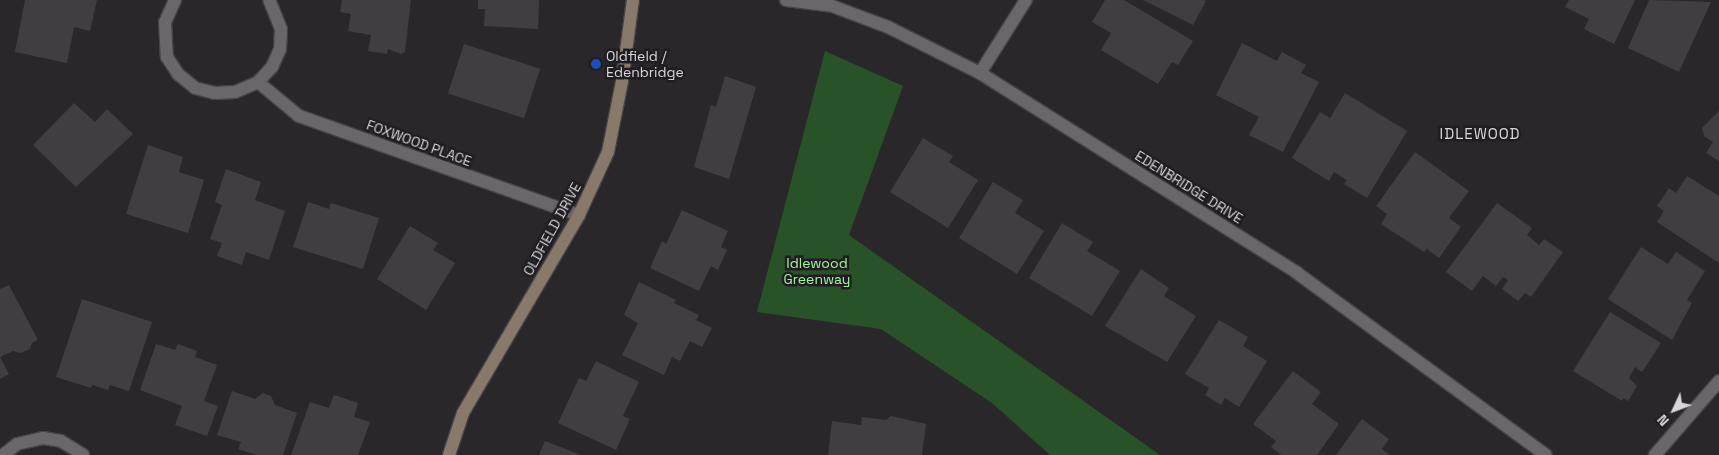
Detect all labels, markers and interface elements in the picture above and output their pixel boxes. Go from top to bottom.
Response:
place label: Oldfield / Edenbridge [606,48,684,80]
marker: Oldfield / Edenbridge [590,58,602,70]
street label: FOXWOOD PLACE [364,116,474,170]
district label: IDLEWOOD [1439,125,1521,143]
street label: EDENBRIDGE DRIVE [1132,147,1246,227]
street label: OLDFIELD DRIVE [520,180,584,278]
park label: Idlewood Greenway [784,255,850,288]
north arrow [1649,385,1699,435]
text: N [1653,411,1673,430]

